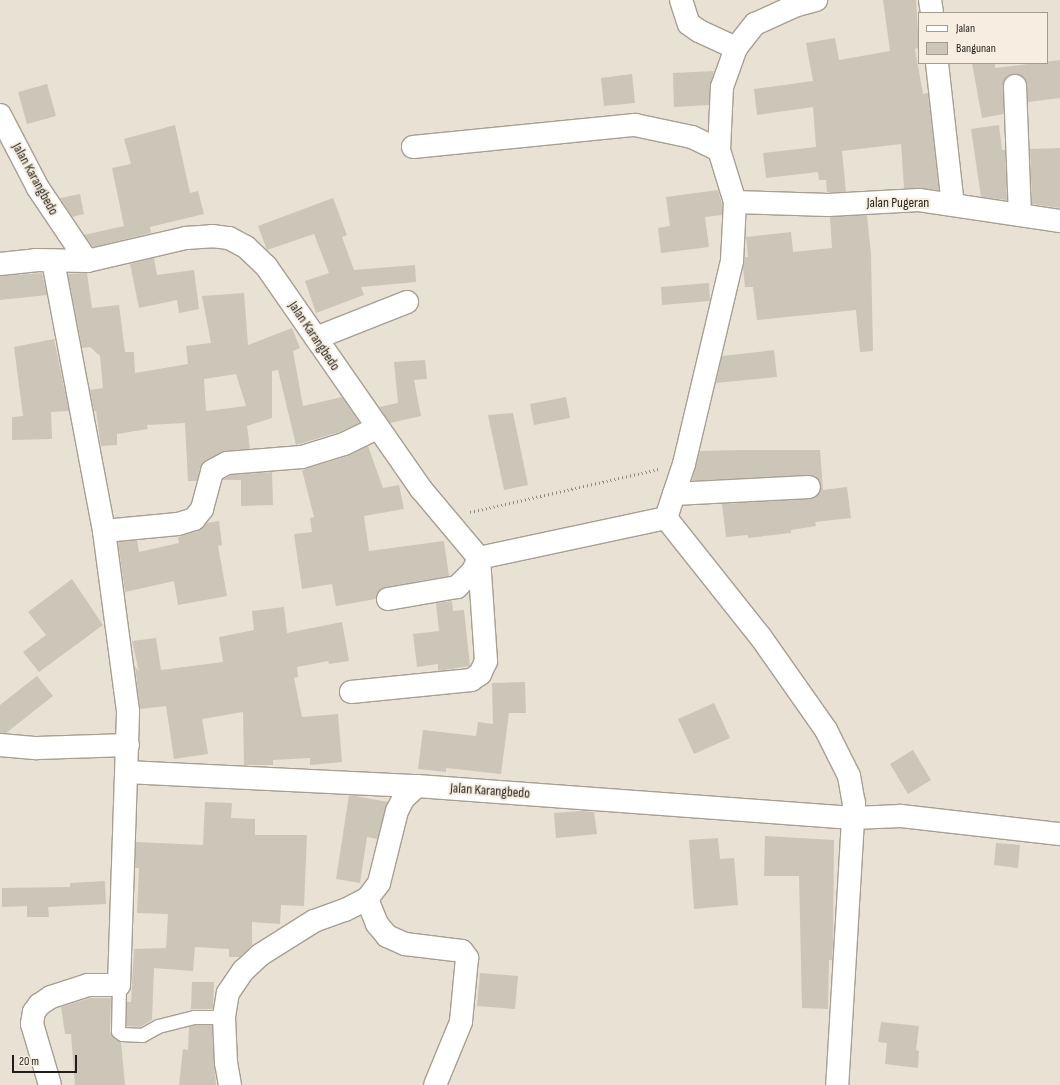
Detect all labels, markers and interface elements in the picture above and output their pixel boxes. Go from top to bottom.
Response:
legend [918,12,1048,64]
text: Jalan [956,21,975,36]
text: Bangunan [956,41,996,56]
street label: Jalan Karangbedo [8,140,62,218]
street label: Jalan Pugeran [867,195,929,211]
street label: Jalan Karangbedo [285,298,343,374]
street label: Jalan Karangbedo [450,780,530,802]
scale bar [14,1047,79,1073]
text: 20 m [19,1054,39,1069]

